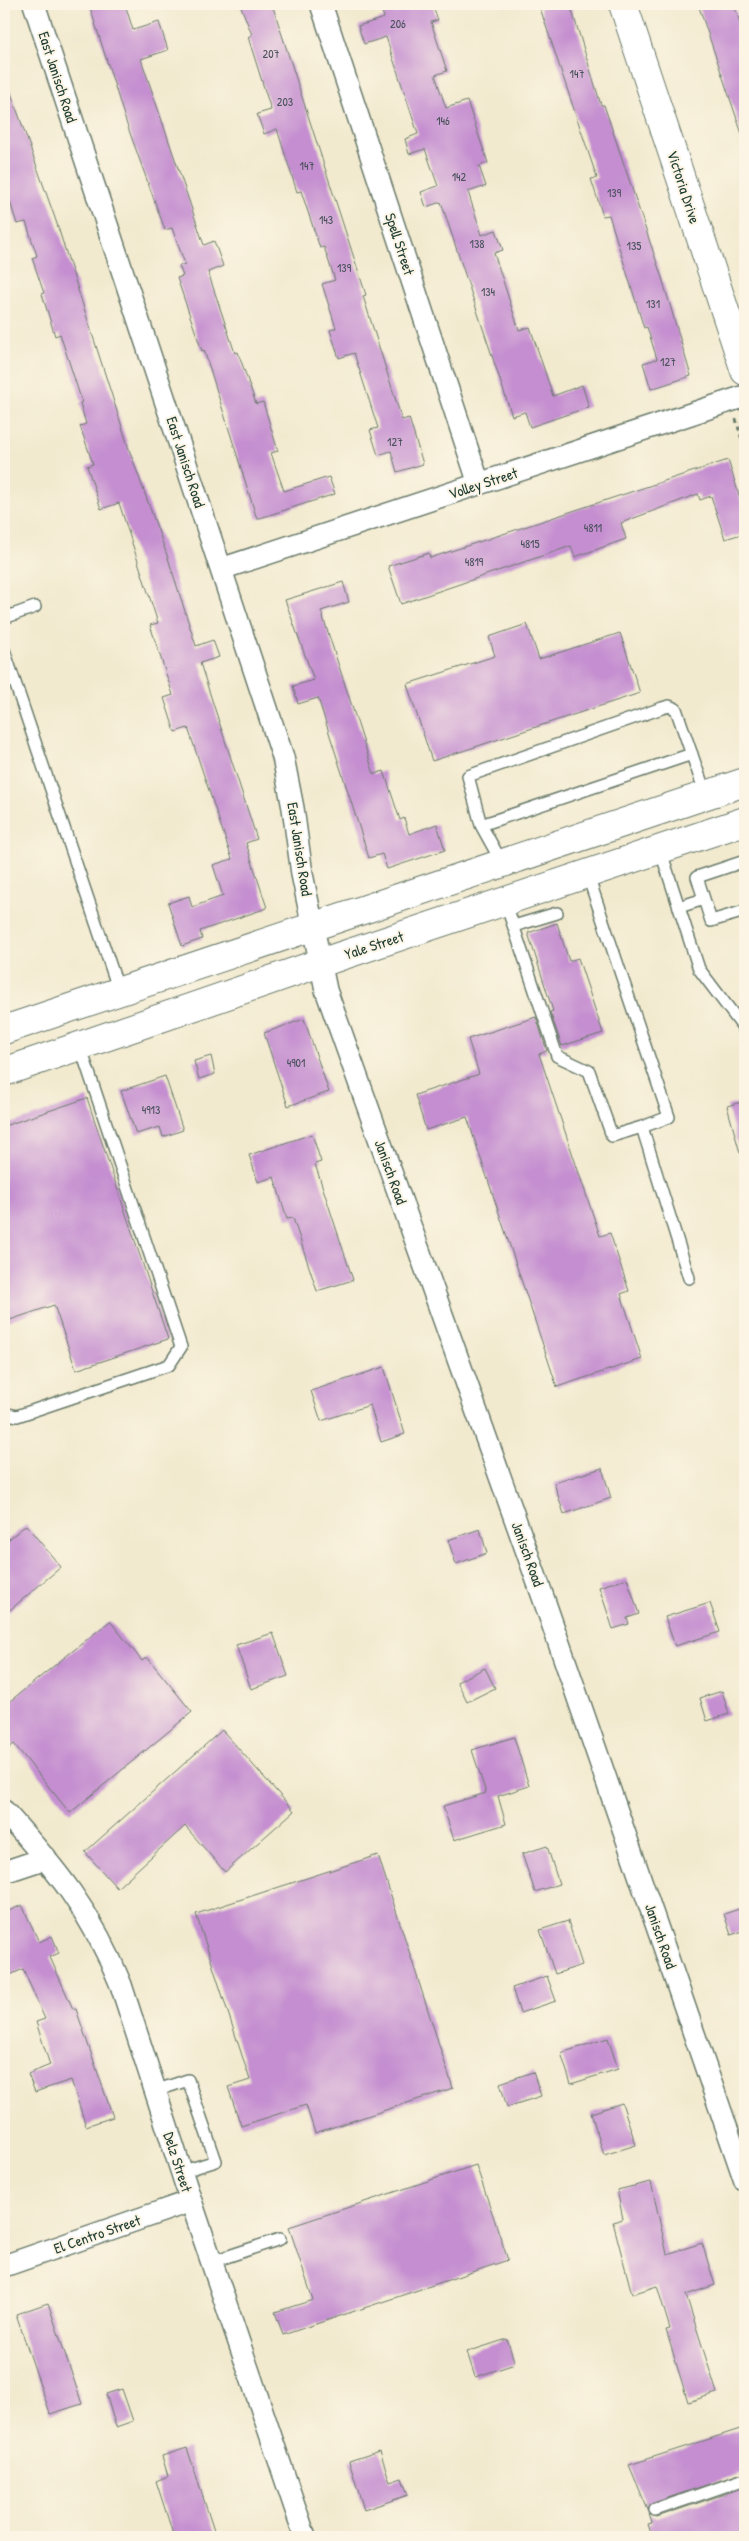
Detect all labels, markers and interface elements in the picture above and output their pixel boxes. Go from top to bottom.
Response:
house number: 206 [390,15,406,32]
street label: East Janisch Road [33,29,83,125]
house number: 207 [263,45,280,62]
house number: 147 [570,65,584,82]
house number: 203 [277,93,293,110]
house number: 146 [436,112,450,129]
street label: Victoria Drive [662,148,706,226]
house number: 147 [300,157,314,174]
house number: 142 [452,168,467,185]
house number: 139 [607,184,622,201]
street label: Spell Street [380,210,420,279]
house number: 143 [319,211,333,228]
house number: 138 [470,235,484,252]
house number: 135 [627,237,641,254]
house number: 139 [337,259,352,276]
house number: 134 [481,283,496,300]
house number: 131 [646,295,660,312]
house number: 127 [660,353,676,370]
street label: East Janisch Road [161,414,211,510]
house number: 127 [387,433,403,450]
street label: Volley Street [446,462,521,504]
house number: 4811 [584,519,602,536]
house number: 4815 [520,535,540,552]
house number: 4819 [465,553,484,570]
street label: East Janisch Road [282,801,318,897]
street label: Yale Street [342,925,407,964]
house number: 4901 [287,1054,305,1071]
house number: 4913 [142,1101,160,1118]
street label: Janisch Road [370,1137,412,1207]
street label: Janisch Road [507,1519,549,1589]
street label: Janisch Road [640,1901,682,1971]
street label: Delz Street [158,2129,198,2195]
street label: El Centro Street [51,2209,144,2259]

